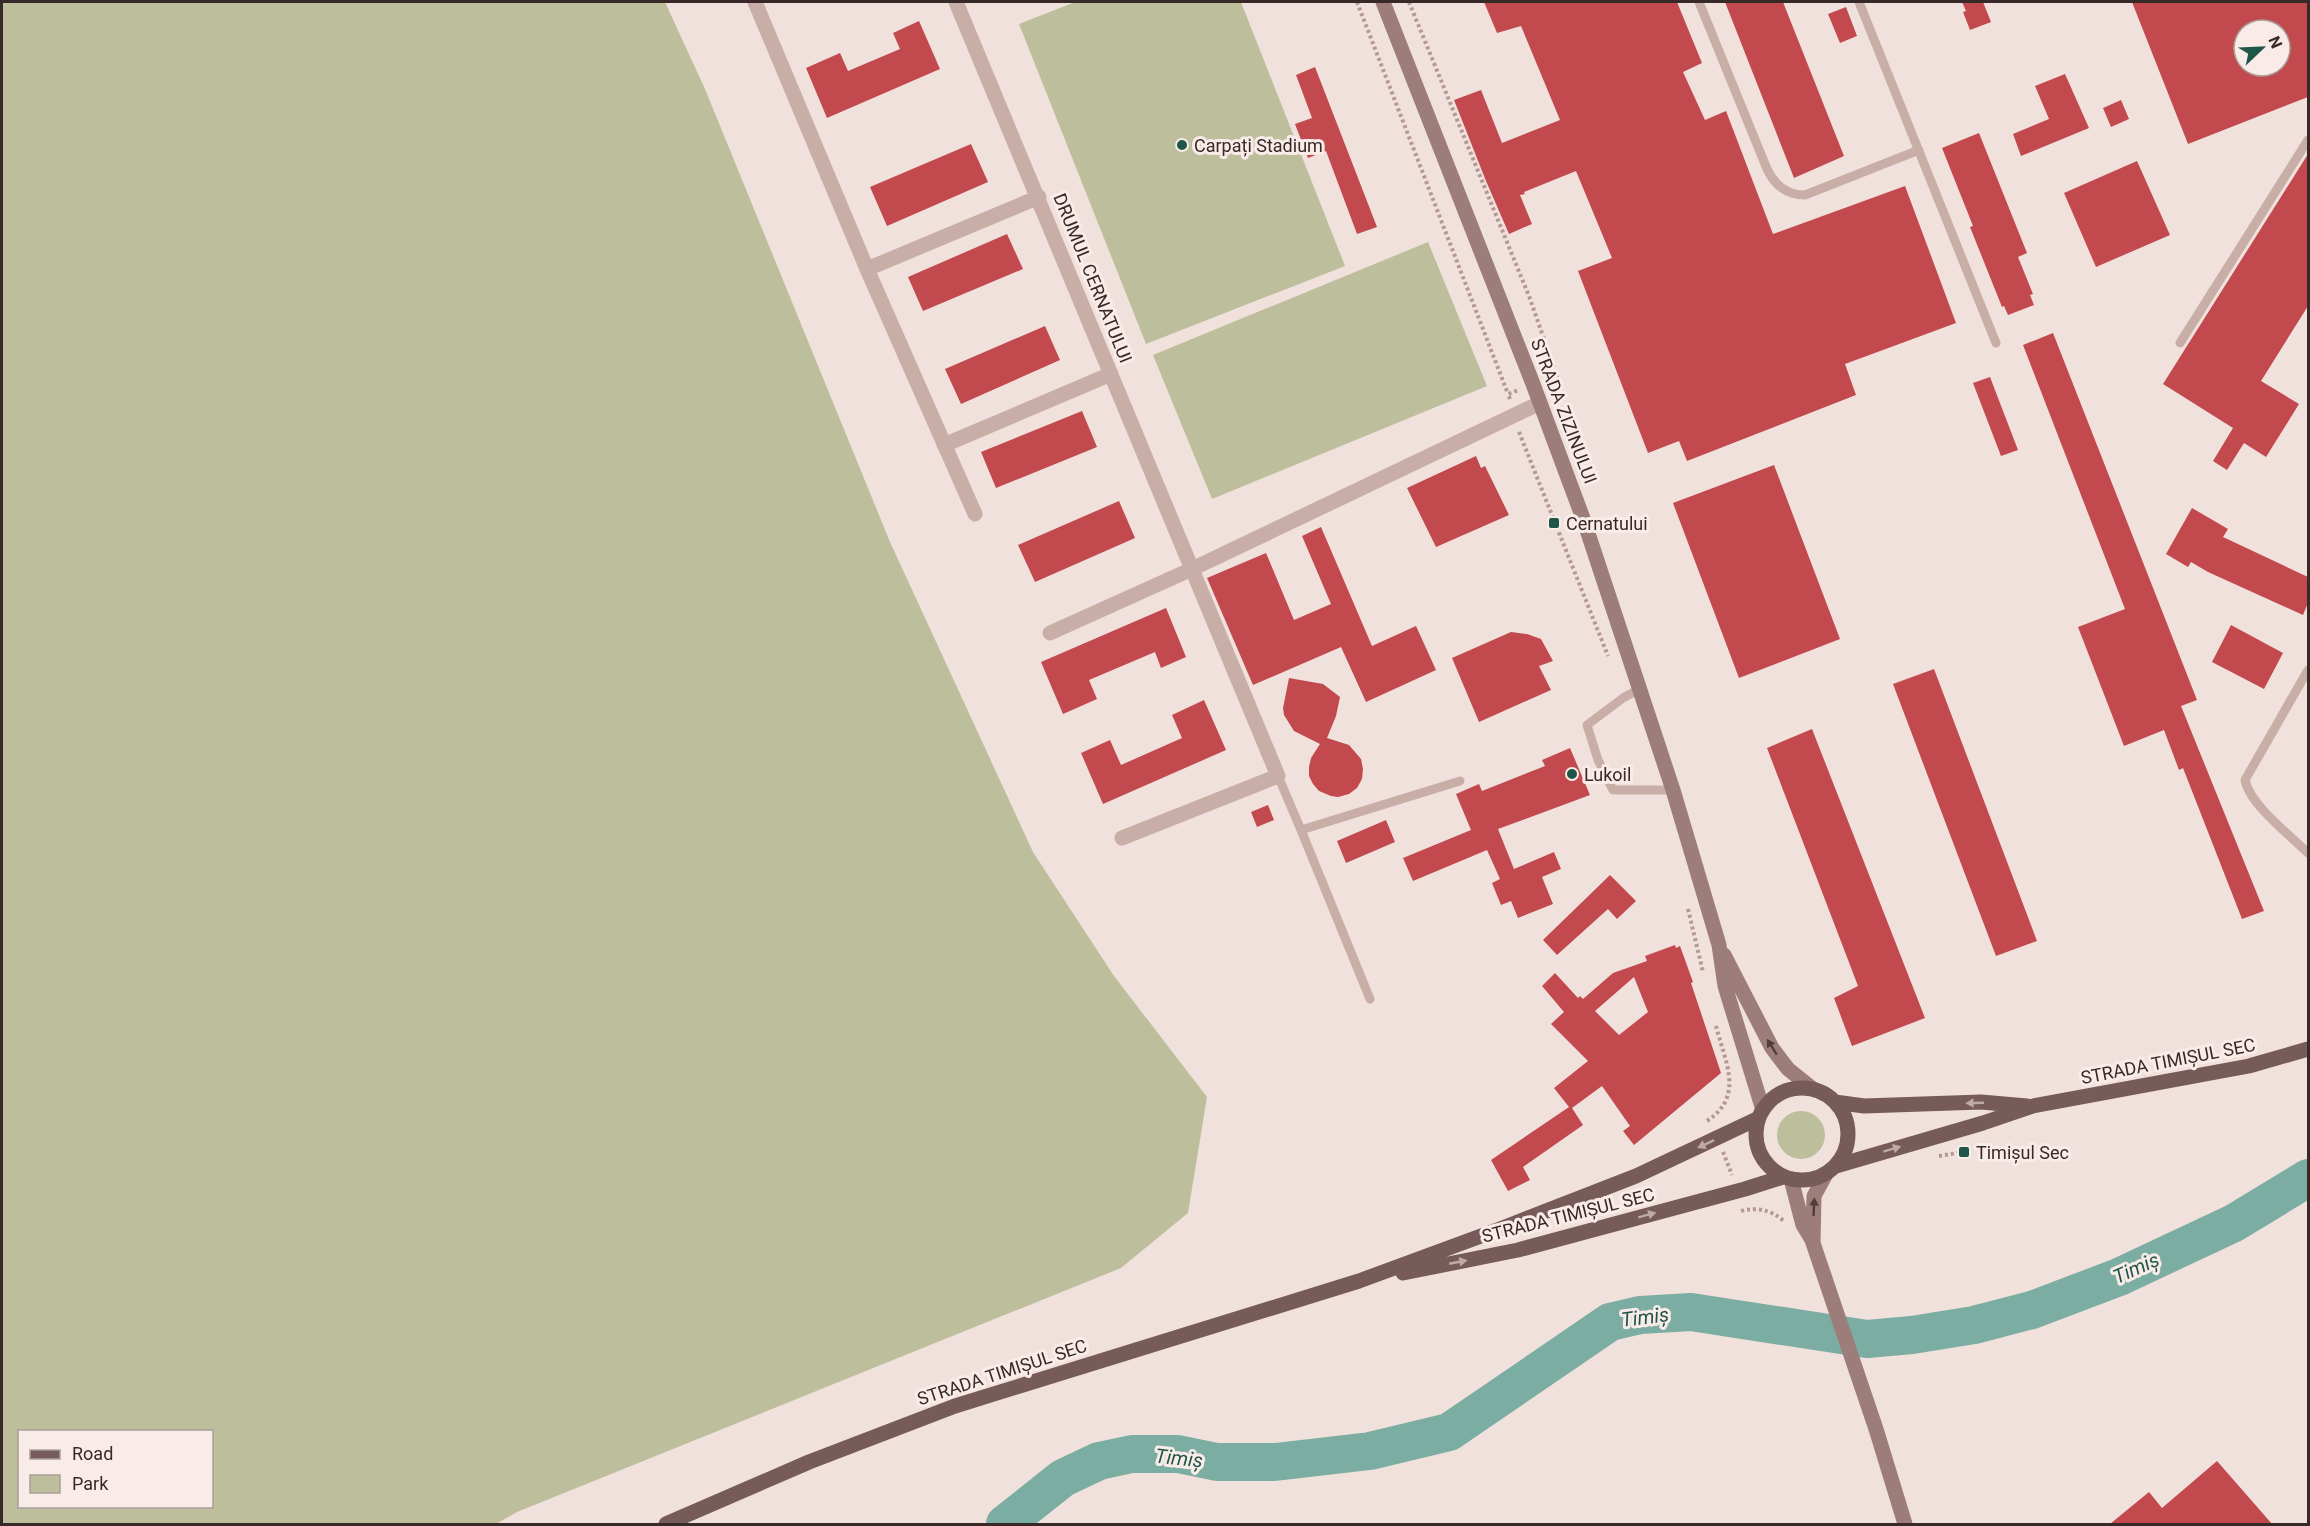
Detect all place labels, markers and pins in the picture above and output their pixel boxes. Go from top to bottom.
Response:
place label: Carpați Stadium [1194,135,1323,157]
marker: Carpați Stadium [1175,138,1189,152]
place label: Cernatului [1566,513,1648,534]
marker: Cernatului [1547,516,1561,530]
place label: Lukoil [1584,764,1631,785]
marker: Lukoil [1565,767,1579,781]
place label: Timișul Sec [1976,1142,2069,1164]
marker: Timișul Sec [1957,1145,1971,1159]

